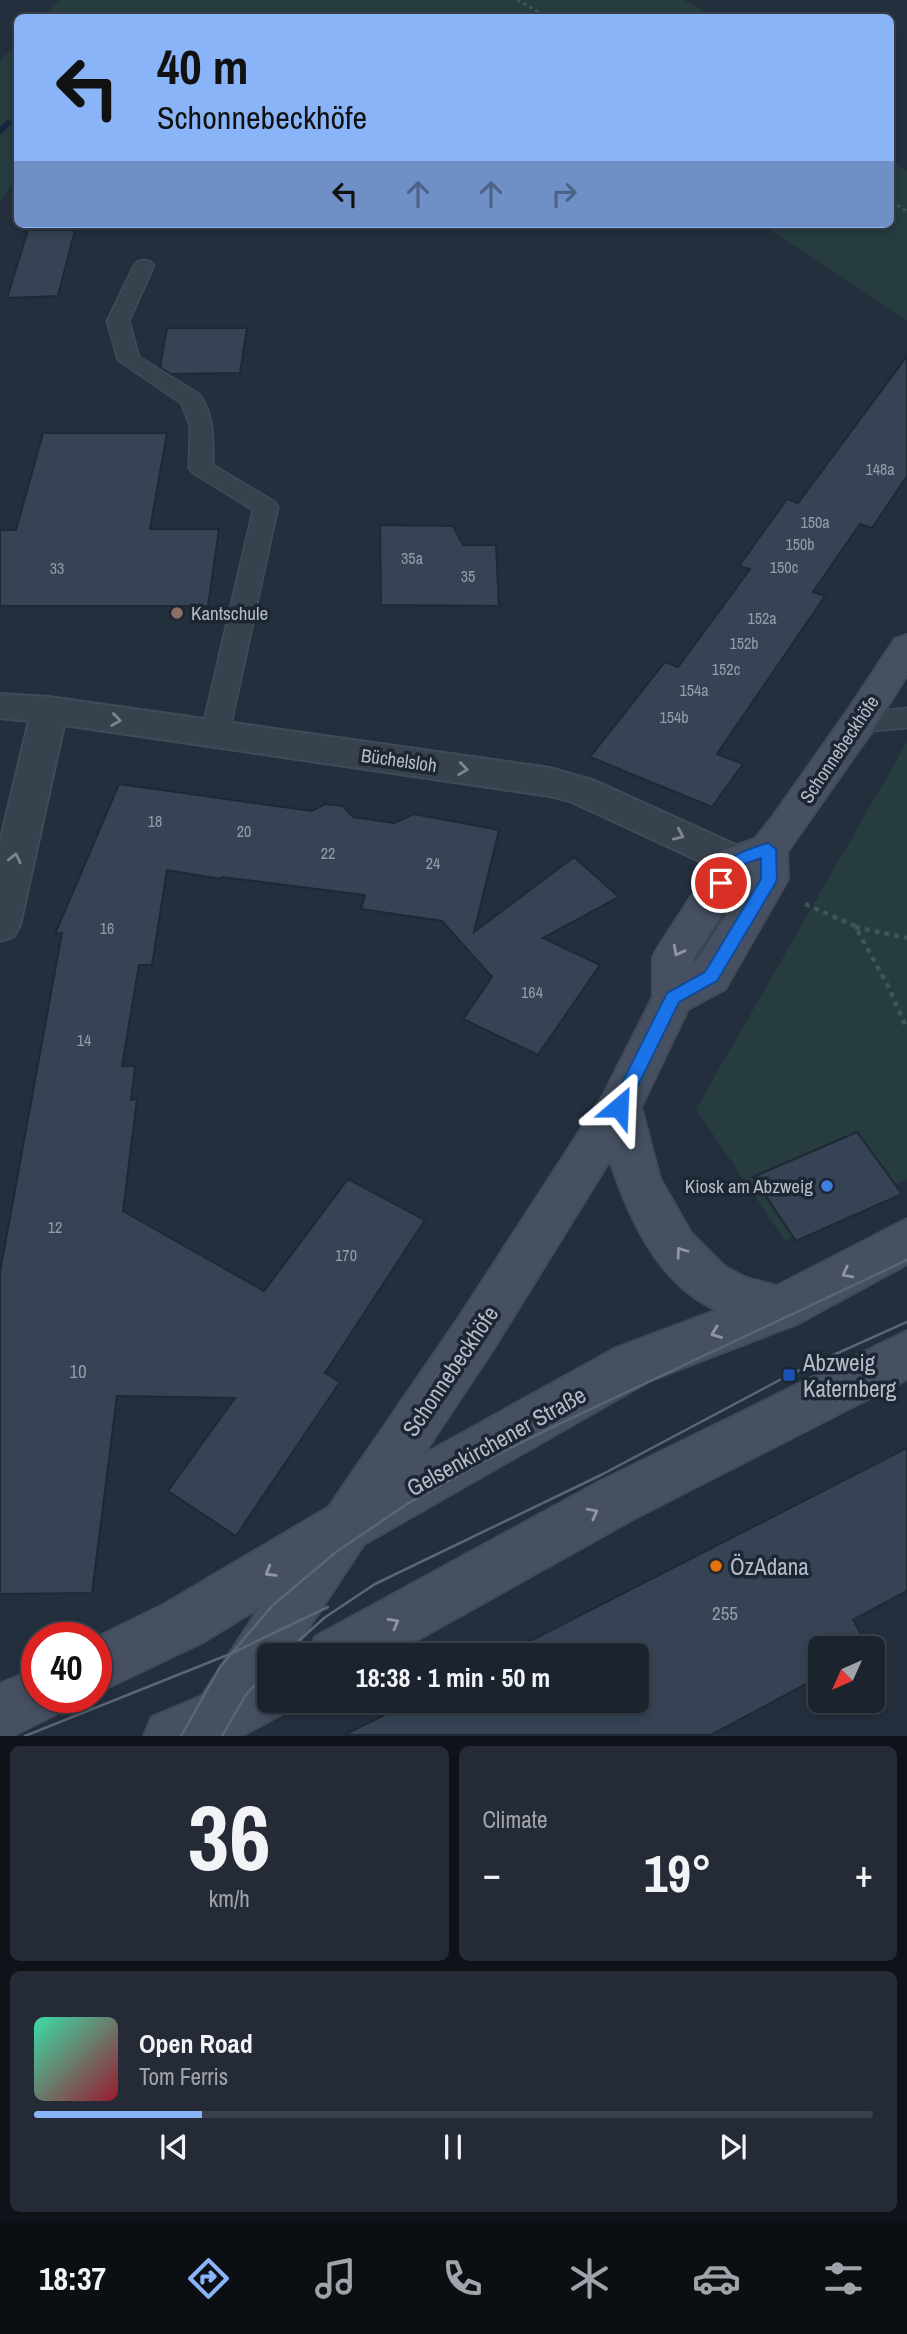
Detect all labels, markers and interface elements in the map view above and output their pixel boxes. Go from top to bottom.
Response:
text: 40 m [157,33,249,99]
icon: left [42,42,133,133]
text: Schonnebeckhöfe [157,96,367,139]
icon: left [326,175,364,213]
icon: ahead [399,175,437,213]
icon: ahead [472,175,510,213]
icon: right [545,175,583,213]
house number: 148a [865,458,895,480]
house number: 150a [800,511,830,533]
house number: 150b [785,533,815,555]
house number: 35a [401,547,424,569]
house number: 150c [770,556,799,578]
house number: 33 [50,557,64,579]
house number: 35 [461,565,475,587]
place label: Kantschule [191,600,268,626]
marker: Kantschule [169,605,185,621]
house number: 152a [747,607,777,629]
house number: 152b [729,632,759,654]
house number: 152c [712,658,741,680]
house number: 154a [679,679,709,701]
street label: Schonnebeckhöfe [793,690,885,808]
house number: 154b [659,706,689,728]
one-way arrow [110,712,122,727]
street label: Büchelsloh [359,742,439,778]
one-way arrow [457,761,469,776]
house number: 18 [148,810,162,832]
house number: 20 [237,820,251,842]
one-way arrow [672,827,684,841]
house number: 22 [321,842,335,864]
one-way arrow [7,852,21,864]
house number: 24 [426,852,440,874]
pin [691,853,751,913]
icon: arrive [702,864,740,902]
house number: 16 [100,917,114,939]
one-way arrow [673,943,687,956]
house number: 164 [521,981,543,1003]
house number: 14 [77,1029,91,1051]
position arrow [582,1070,656,1144]
place label: Kiosk am Abzweig [685,1173,813,1199]
marker: Kiosk am Abzweig [819,1178,835,1194]
house number: 12 [48,1216,62,1238]
house number: 170 [335,1244,357,1266]
one-way arrow [677,1247,689,1260]
one-way arrow [842,1264,854,1278]
street label: Schonnebeckhöfe [395,1300,505,1442]
one-way arrow [711,1324,723,1338]
place label: Abzweig Katernberg [802,1347,897,1404]
house number: 10 [69,1358,87,1384]
marker: Abzweig Katernberg [781,1367,797,1383]
street label: Gelsenkirchener Straße [401,1379,591,1503]
one-way arrow [586,1507,598,1521]
place label: ÖzAdana [730,1551,809,1582]
marker: ÖzAdana [708,1558,724,1574]
one-way arrow [264,1563,277,1576]
house number: 255 [712,1600,738,1626]
one-way arrow [386,1617,399,1631]
speed limit sign: 40 [21,1622,112,1713]
north arrow [808,1636,886,1713]
map controls [808,1636,885,1713]
text: 18:38 · 1 min · 50 m [356,1660,550,1695]
text: 36 [188,1776,271,1898]
text: Climate [483,1804,547,1835]
text: 19° [644,1838,712,1908]
text: − [483,1848,501,1899]
text: + [855,1848,873,1899]
text: km/h [209,1883,250,1914]
text: Open Road [139,2026,253,2061]
text: Tom Ferris [139,2061,228,2092]
icon: previous [155,2128,193,2166]
icon: pause [434,2128,472,2166]
icon: next [714,2128,752,2166]
icon: directions [184,2254,233,2303]
icon: music [311,2254,360,2303]
icon: phone [438,2254,487,2303]
icon: climate [565,2254,614,2303]
icon: car [692,2254,741,2303]
icon: filters [819,2254,868,2303]
text: 18:37 [39,2257,106,2300]

